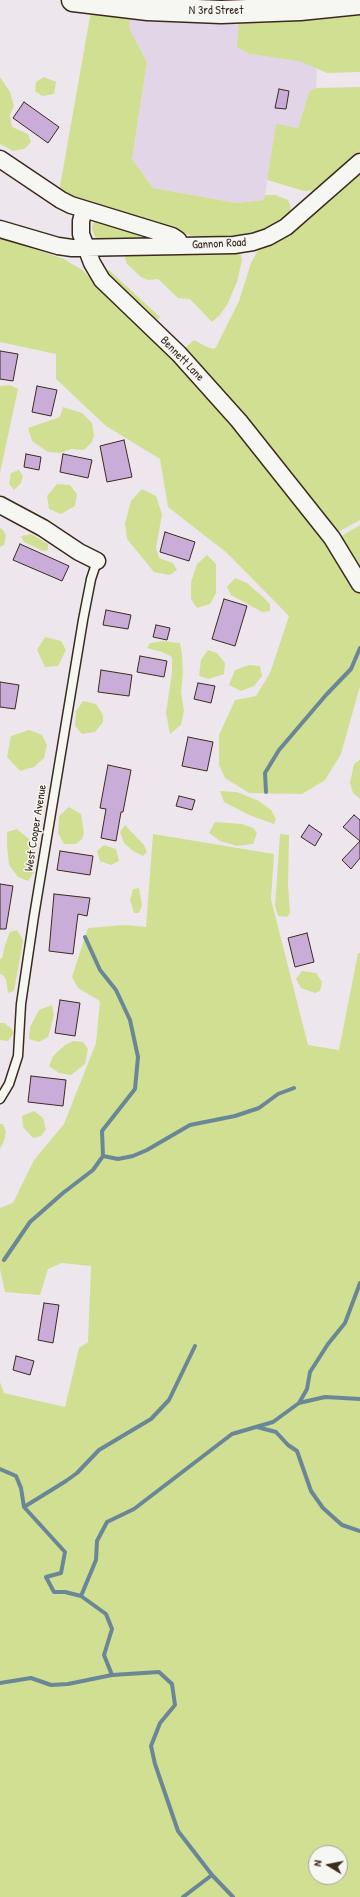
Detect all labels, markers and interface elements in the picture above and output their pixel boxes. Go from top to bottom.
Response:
street label: N 3rd Street [189,4,243,18]
street label: Gannon Road [192,235,246,253]
street label: Bennett Lane [157,334,207,384]
street label: West Cooper Avenue [22,784,50,872]
north arrow [308,1845,348,1885]
text: N [310,1859,325,1867]

